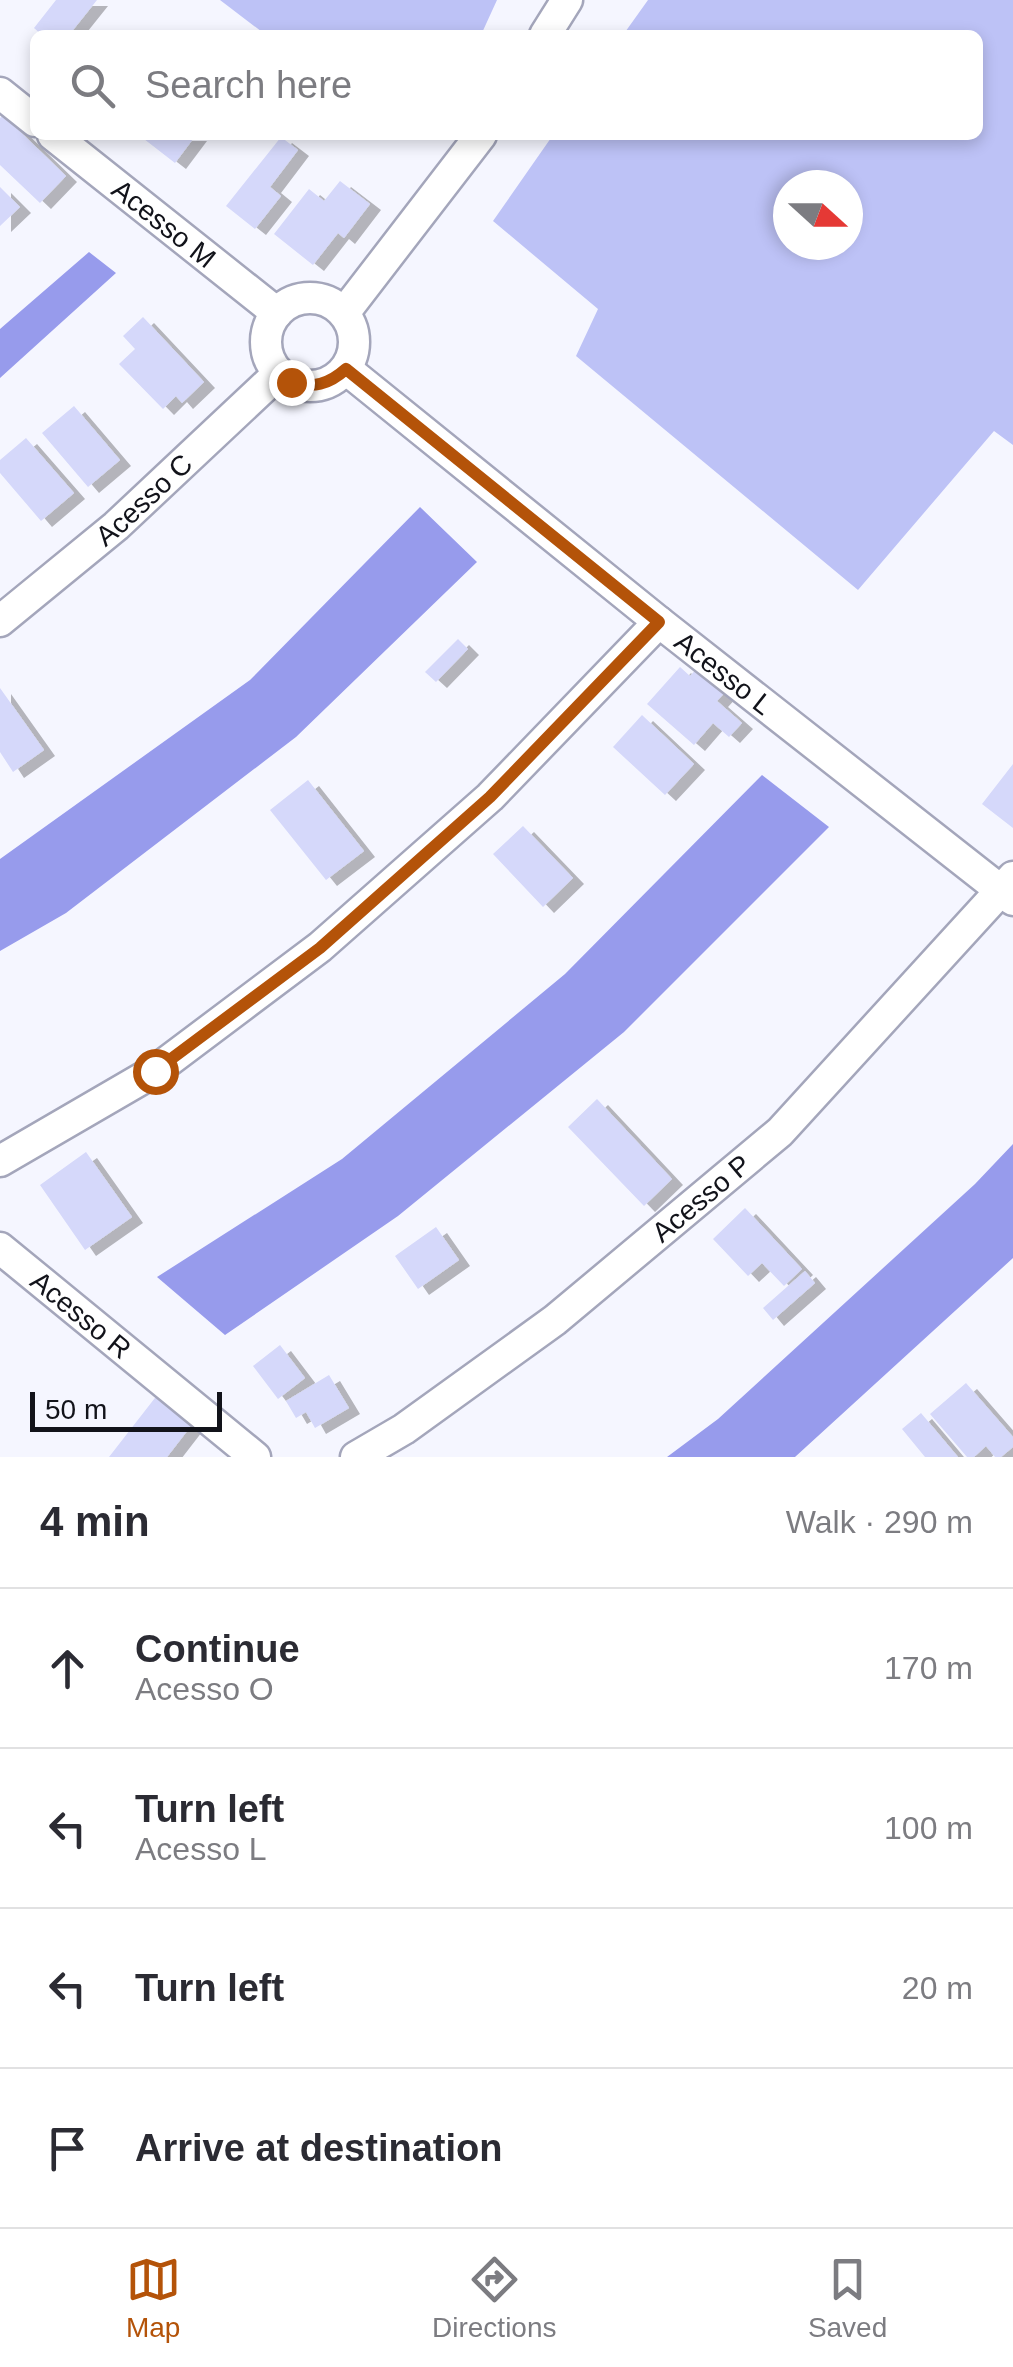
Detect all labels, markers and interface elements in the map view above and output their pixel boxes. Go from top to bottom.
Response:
search box [30,30,983,140]
icon: search [65,58,120,113]
text: Search here [145,64,352,106]
north arrow [773,170,863,260]
street label: Acesso M [106,173,222,274]
route end [269,360,315,406]
street label: Acesso C [90,448,198,552]
street label: Acesso L [669,626,778,721]
route start [133,1049,179,1095]
street label: Acesso P [646,1149,757,1248]
street label: Acesso R [25,1265,137,1365]
scale bar [30,1387,222,1432]
text: 50 m [45,1394,107,1425]
text: 4 min [40,1498,150,1545]
text: Walk · 290 m [786,1504,973,1540]
text: Continue [135,1628,300,1670]
icon: ahead [40,1641,95,1696]
text: 170 m [884,1650,973,1686]
text: Acesso O [135,1671,274,1707]
text: Turn left [135,1788,284,1830]
icon: left [40,1801,95,1856]
text: 100 m [884,1810,973,1846]
text: Acesso L [135,1831,267,1867]
icon: left [40,1961,95,2016]
text: Turn left [135,1967,284,2009]
text: 20 m [902,1970,973,2006]
icon: arrive [40,2121,95,2176]
text: Arrive at destination [135,2127,502,2169]
tab: Map [126,2252,181,2344]
tab: Directions [432,2252,557,2344]
tab: Saved [808,2252,887,2344]

